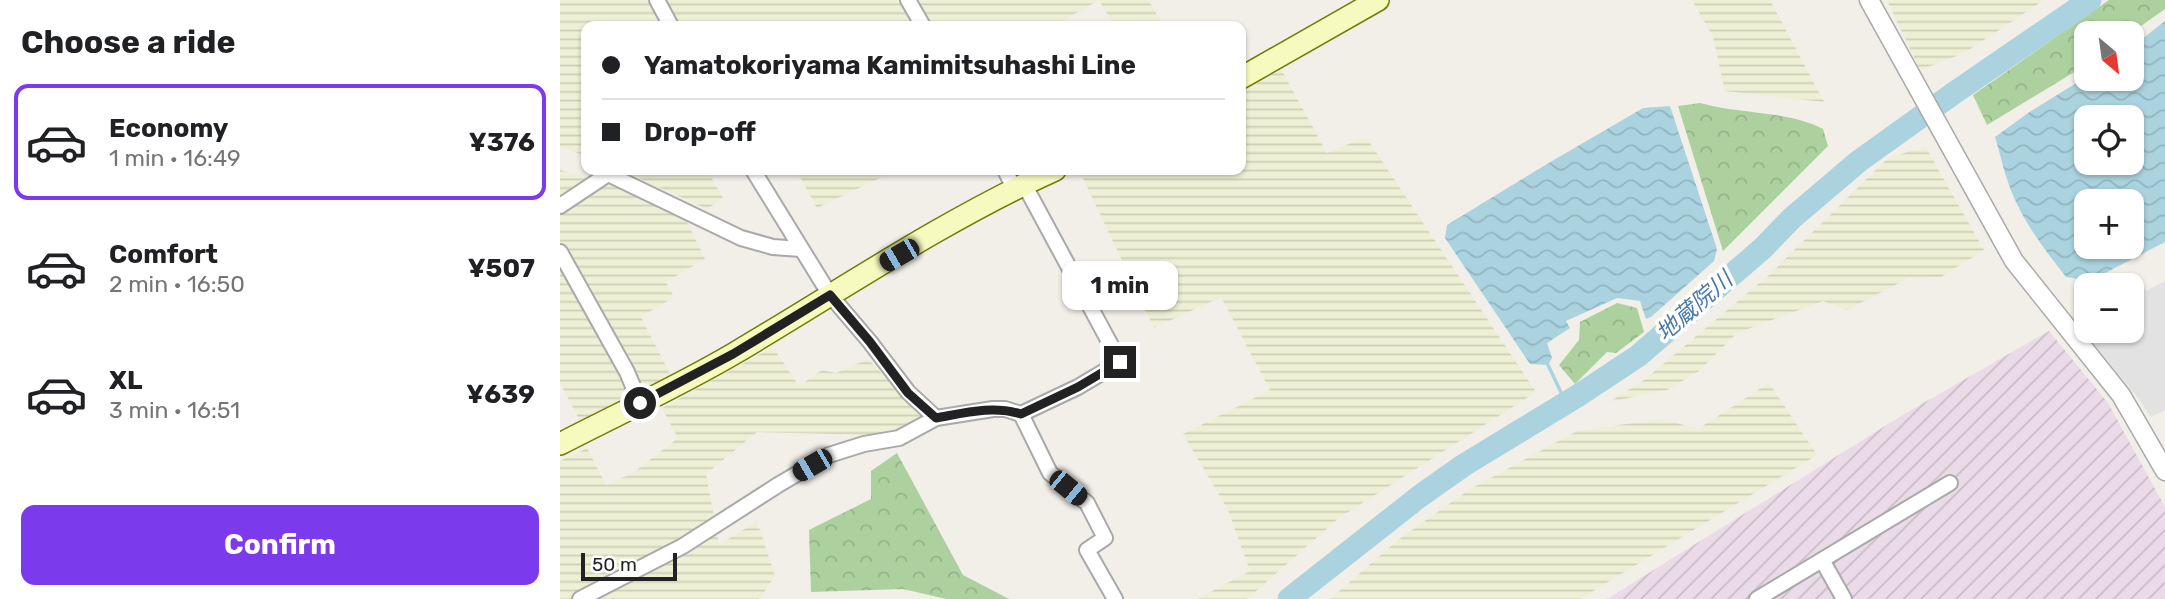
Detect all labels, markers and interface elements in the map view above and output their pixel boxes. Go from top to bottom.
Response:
north arrow [2074,21,2144,91]
map controls [2074,21,2144,343]
text: Choose a ride [21,23,235,61]
text: Yamatokoriyama Kamimitsuhashi Line [644,50,1136,81]
button: locate [2074,105,2144,175]
icon: car [25,111,88,174]
text: Economy [109,113,228,144]
text: Drop-off [644,117,756,148]
text: ¥376 [469,127,535,158]
text: 1 min · 16:49 [109,144,241,172]
button: + [2074,189,2144,259]
car [876,235,923,275]
icon: car [25,237,88,300]
text: Comfort [109,239,218,270]
text: ¥507 [468,253,535,284]
callout: 1 min [1062,260,1178,310]
water label: 地蔵院川 [1650,263,1740,347]
text: 2 min · 16:50 [109,270,245,298]
text: 1 min [1091,271,1149,299]
button: − [2074,273,2144,343]
route end [1104,346,1136,378]
icon: car [25,363,88,426]
text: XL [109,365,142,396]
text: ¥639 [466,379,535,410]
route start [624,387,656,419]
text: 3 min · 16:51 [109,396,240,424]
car [789,445,836,485]
car [1046,467,1091,509]
button: Confirm [21,505,539,585]
scale bar [581,550,677,582]
text: 50 m [592,553,637,576]

